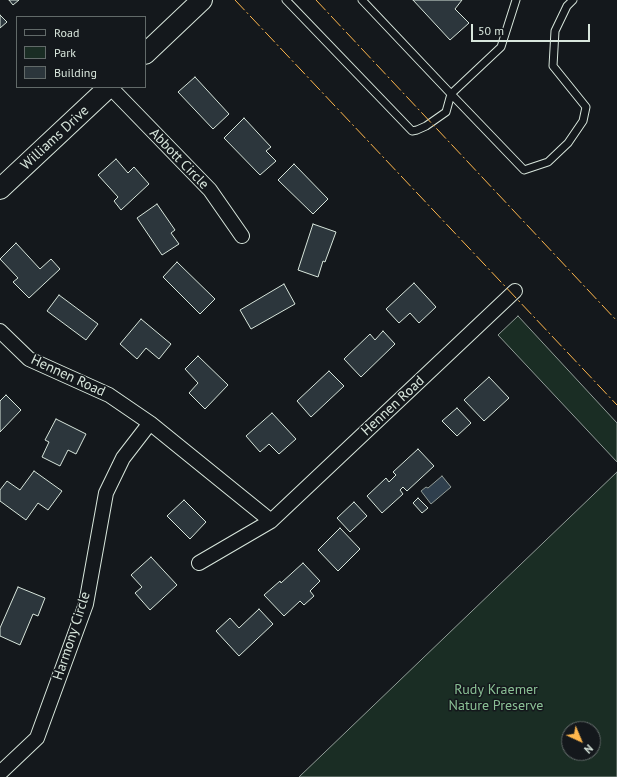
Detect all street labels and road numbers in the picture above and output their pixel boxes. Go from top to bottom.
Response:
street label: Williams Drive [18,102,92,174]
street label: Abbott Circle [146,125,212,193]
street label: Hennen Road [28,351,108,401]
street label: Hennen Road [358,373,428,439]
street label: Harmony Circle [50,590,94,682]

